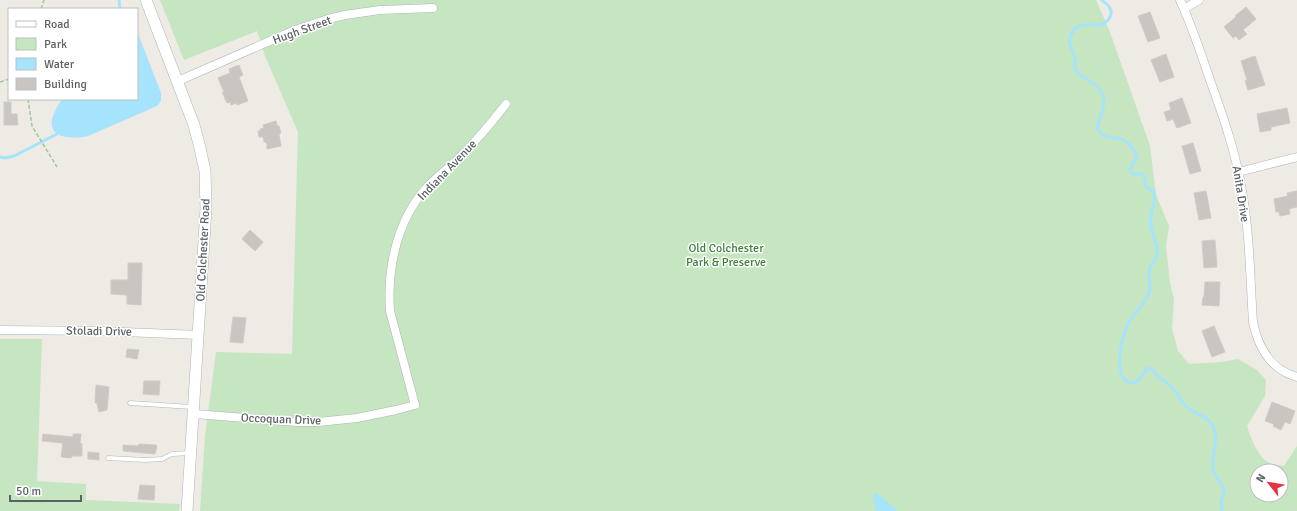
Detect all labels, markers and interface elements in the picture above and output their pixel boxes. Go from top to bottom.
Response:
legend [8,8,138,100]
street label: Hugh Street [271,13,334,48]
text: Road [44,17,70,32]
text: Park [44,37,67,52]
text: Water [44,57,75,72]
text: Building [44,77,87,92]
street label: Indiana Avenue [415,137,480,204]
street label: Anita Drive [1229,165,1252,223]
street label: Old Colchester Road [193,198,214,302]
park label: Old Colchester Park & Preserve [686,241,766,270]
street label: Stoladi Drive [66,323,132,340]
street label: Occoquan Drive [241,411,321,428]
north arrow [1249,463,1289,503]
text: N [1253,471,1268,485]
scale bar [10,477,81,503]
text: 50 m [16,484,41,499]

